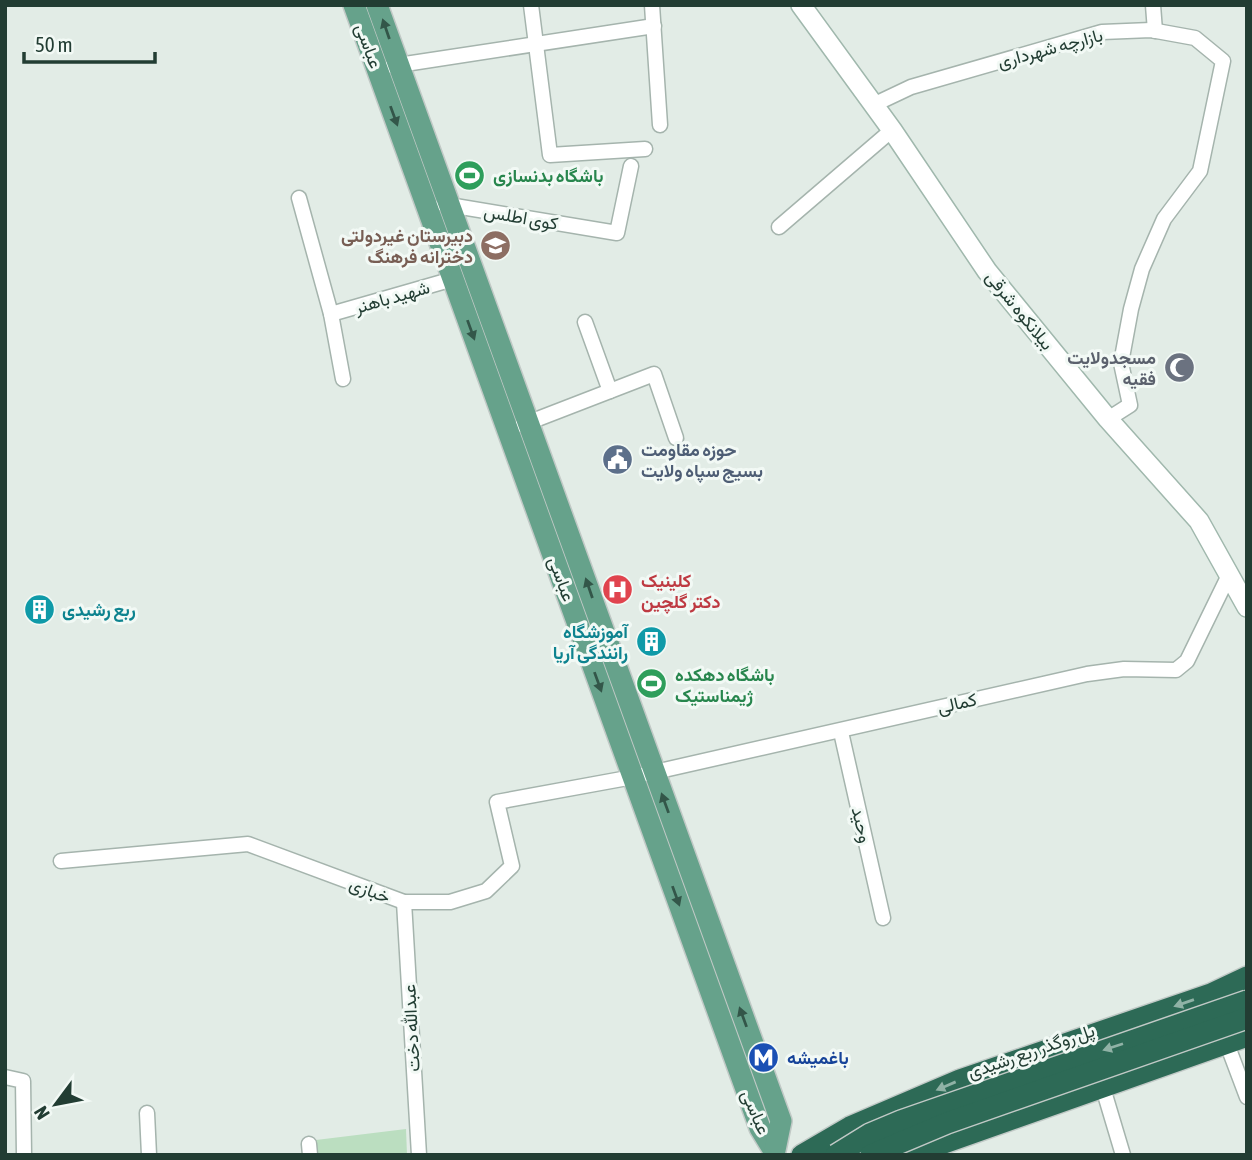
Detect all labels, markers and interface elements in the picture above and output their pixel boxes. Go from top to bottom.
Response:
one-way arrow [380,19,390,40]
scale bar [24,21,156,65]
street label: عباسى [350,21,387,72]
street label: بازارچه شهرداری [995,24,1105,74]
text: 50 m [35,32,73,56]
one-way arrow [389,105,400,126]
sports icon: باشگاه بدنسازی [453,158,487,192]
place label: باشگاه بدنسازی [493,165,603,187]
street label: کوی اطلس [482,200,560,235]
place label: دبیرستان غیردولتی دخترانه فرهنگ [341,225,473,268]
school or university icon: دبیرستان غیردولتی دخترانه فرهنگ [479,228,513,262]
street label: بیلانکوه شرقی [981,266,1058,354]
street label: شهید باهنر [351,276,432,319]
one-way arrow [466,319,477,340]
place label: مسجدولایت فقیه [1067,347,1156,390]
mosque icon: مسجدولایت فقیه [1162,350,1196,384]
place label: حوزه مقاومت بسیج سپاه ولایت [641,439,763,483]
public building icon: حوزه مقاومت بسیج سپاه ولایت [601,442,635,476]
street label: عباسى [543,554,580,605]
place label: کلینیک دکتر گلچین [641,570,720,614]
hospital icon: کلینیک دکتر گلچین [601,573,635,607]
one-way arrow [583,578,594,599]
building icon: ربع رشیدی [22,592,56,626]
place label: ربع رشیدی [62,599,136,622]
place label: آموزشگاه رانندگی آریا [553,621,629,664]
building icon: آموزشگاه رانندگی آریا [634,624,668,658]
place label: باشگاه دهکده ژیمناستیک [675,664,775,707]
sports icon: باشگاه دهکده ژیمناستیک [635,667,669,701]
one-way arrow [593,671,604,692]
street label: کمالی [935,688,979,719]
one-way arrow [659,792,670,813]
street label: وحید [847,805,876,845]
street label: خبازی [346,873,393,908]
one-way arrow [671,885,682,906]
street label: عبدالله دخت [398,984,424,1072]
one-way arrow [1173,998,1194,1009]
one-way arrow [737,1006,748,1027]
street label: پل روگذر ربع رشیدی [965,1019,1098,1084]
metro station icon: باغمیشه [747,1040,781,1074]
one-way arrow [1102,1042,1123,1053]
place label: باغمیشه [787,1047,849,1069]
north arrow [21,1069,91,1139]
one-way arrow [936,1080,956,1092]
street label: عباسى [736,1087,775,1138]
text: N [29,1102,54,1124]

